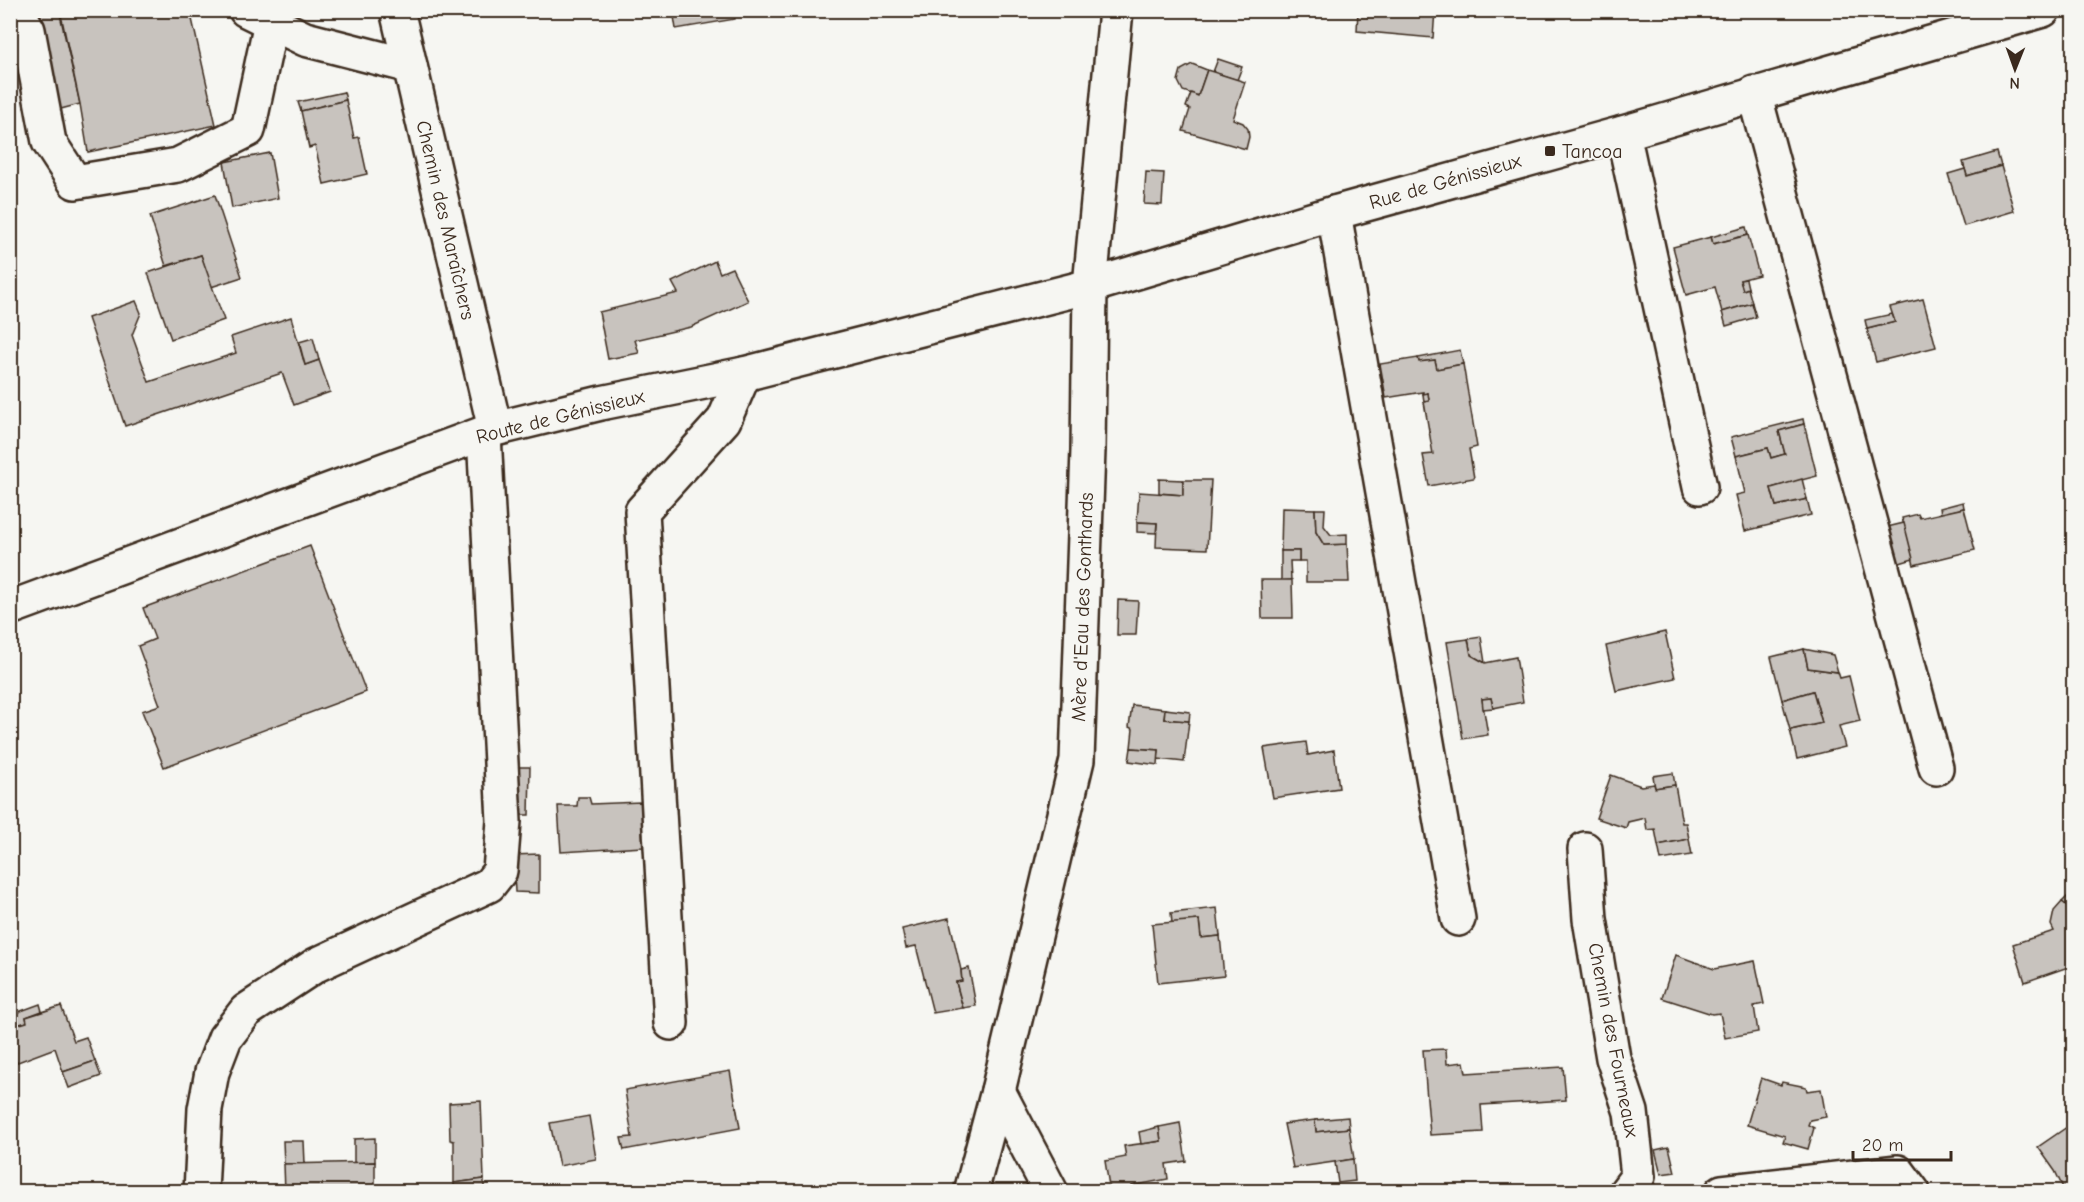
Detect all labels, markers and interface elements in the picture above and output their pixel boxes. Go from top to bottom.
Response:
north arrow [1985,39,2045,99]
text: N [2009,74,2020,92]
street label: Chemin des Maraîchers [411,118,480,322]
place label: Tancoa [1562,140,1623,163]
marker: Tancoa [1543,144,1557,158]
street label: Rue de Génissieux [1367,149,1524,214]
street label: Route de Génissieux [474,384,647,449]
street label: Mère d'Eau des Gonthards [1067,492,1098,722]
street label: Chemin des Fourneaux [1583,941,1644,1140]
scale bar [1853,1124,1950,1162]
text: 20 m [1862,1135,1903,1156]

